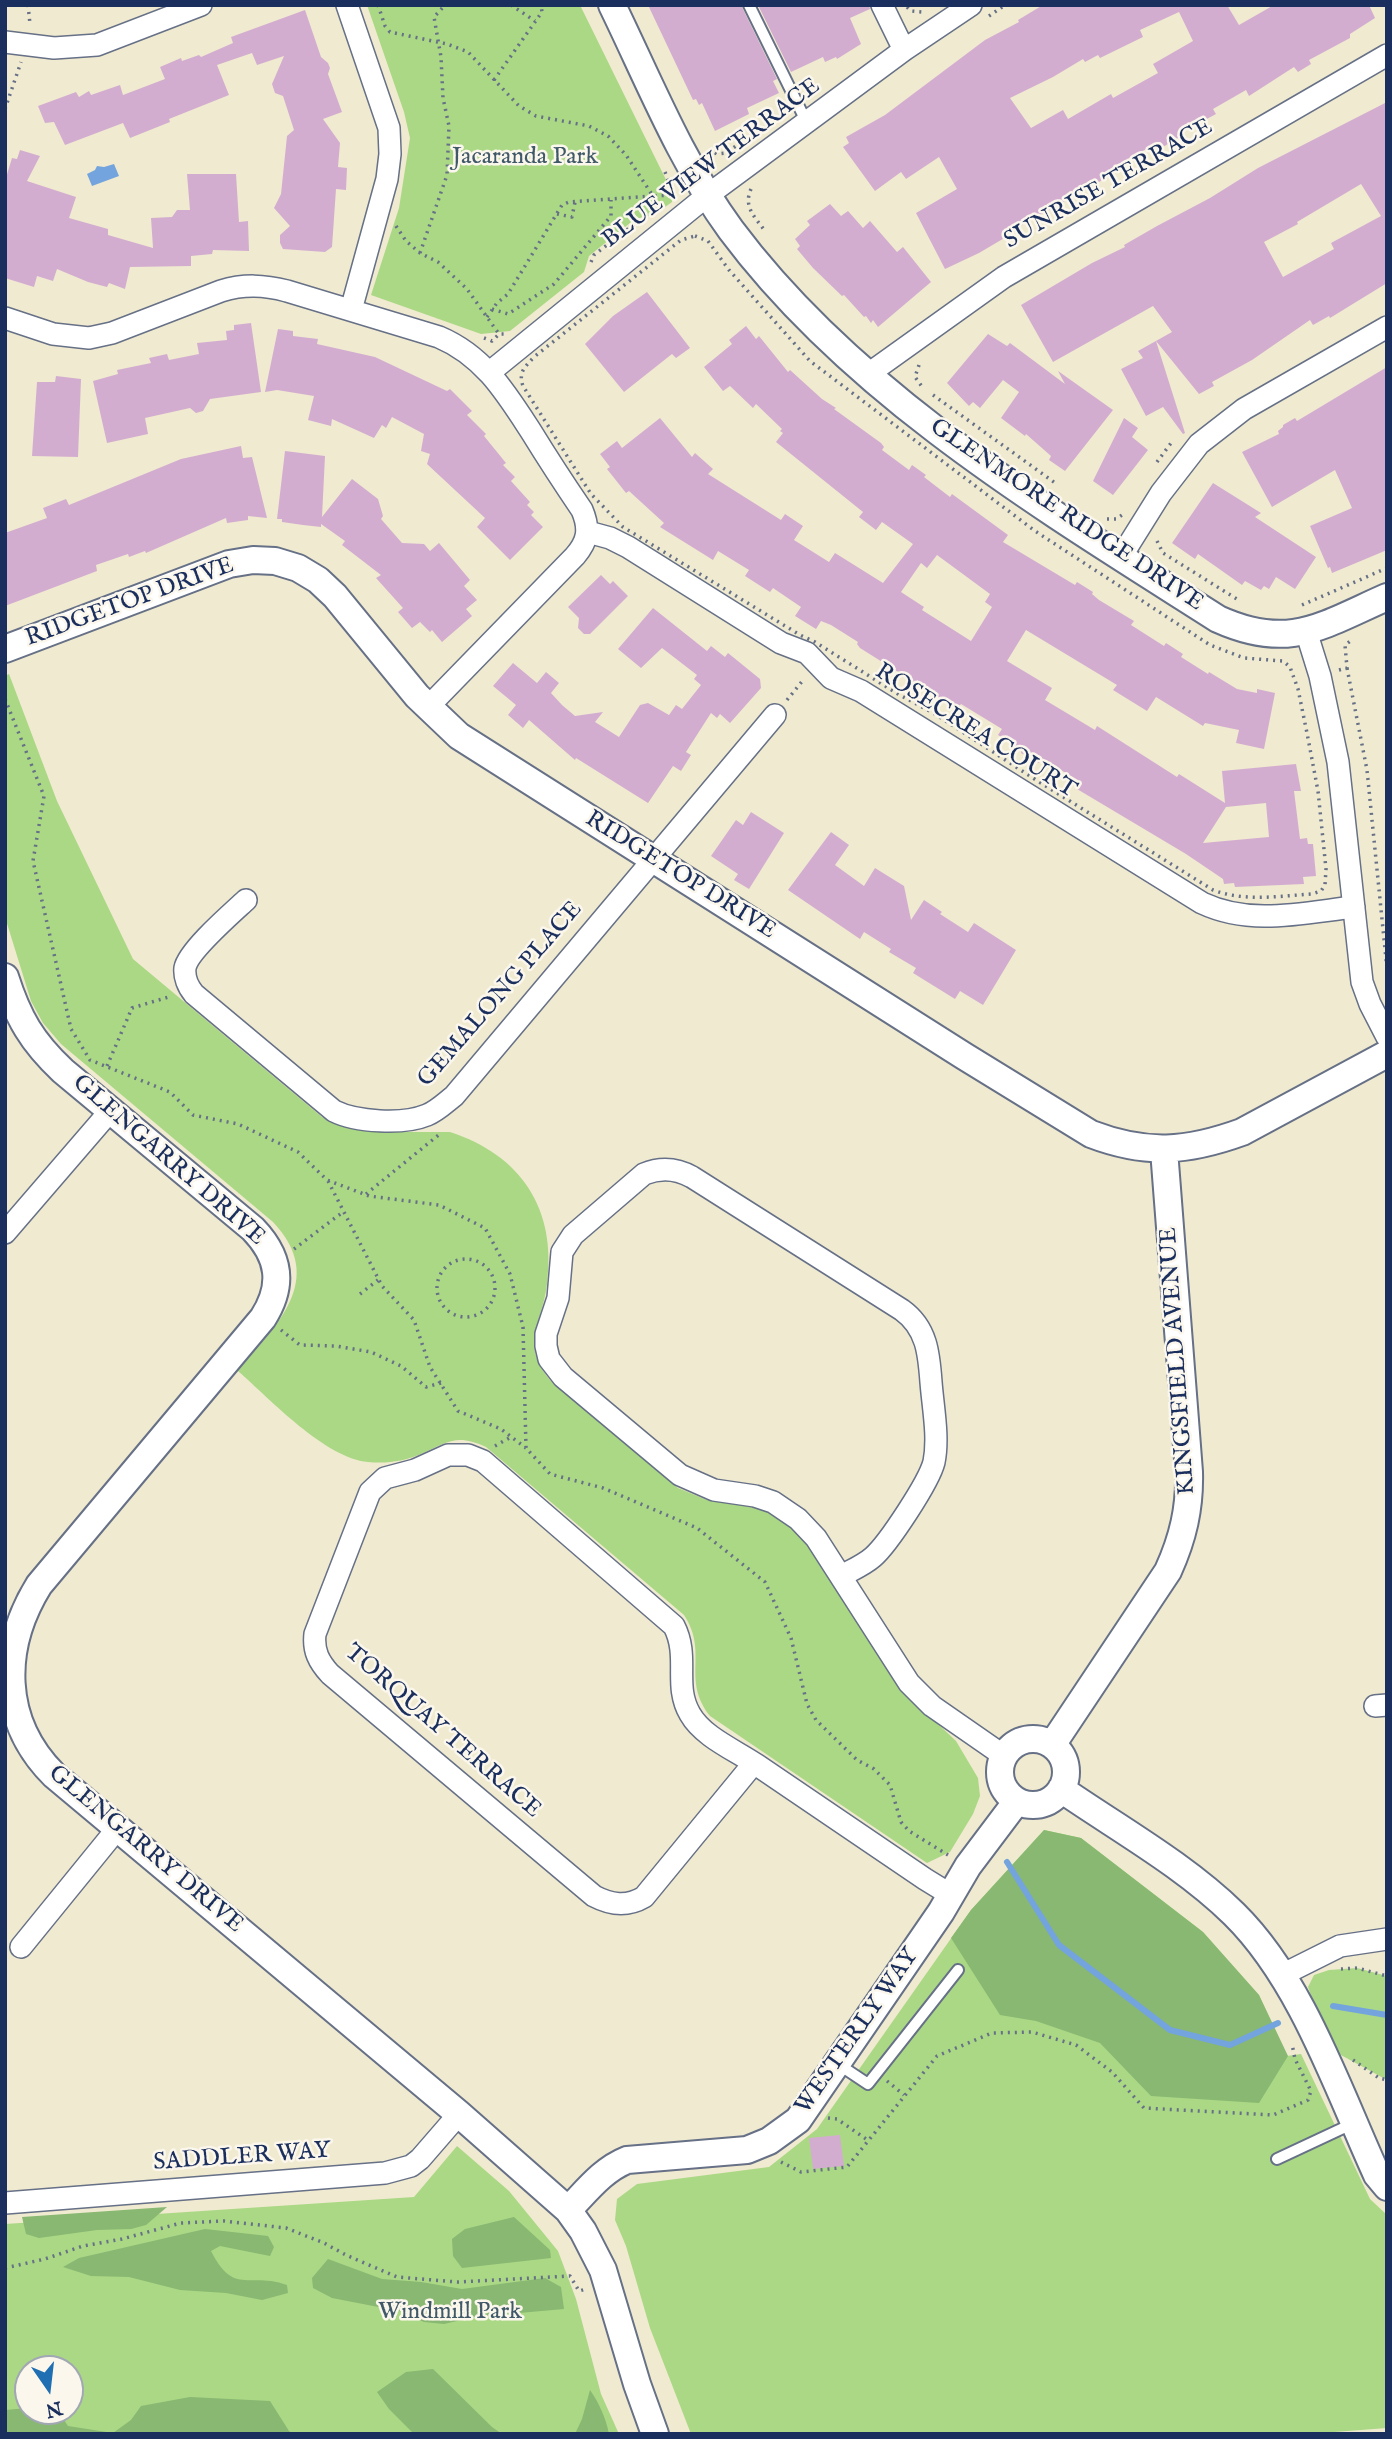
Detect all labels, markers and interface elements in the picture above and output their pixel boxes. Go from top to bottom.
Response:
street label: BLUE VIEW TERRACE [597,73,827,255]
street label: SUNRISE TERRACE [1000,114,1218,256]
park label: Jacaranda Park [452,144,598,172]
street label: GLENMORE RIDGE DRIVE [924,414,1208,618]
street label: RIDGETOP DRIVE [22,552,238,654]
street label: ROSECREA COURT [869,658,1081,806]
street label: RIDGETOP DRIVE [579,806,781,946]
street label: GEMALONG PLACE [413,896,589,1094]
street label: GLENGARRY DRIVE [66,1070,270,1252]
street label: KINGSFIELD AVENUE [1155,1226,1203,1496]
street label: TORQUAY TERRACE [338,1639,546,1825]
street label: GLENGARRY DRIVE [42,1760,248,1940]
street label: WESTERLY WAY [790,1943,926,2121]
street label: SADDLER WAY [152,2137,332,2179]
park label: Windmill Park [378,2299,522,2327]
north arrow [14,2355,84,2425]
text: N [43,2395,64,2422]

